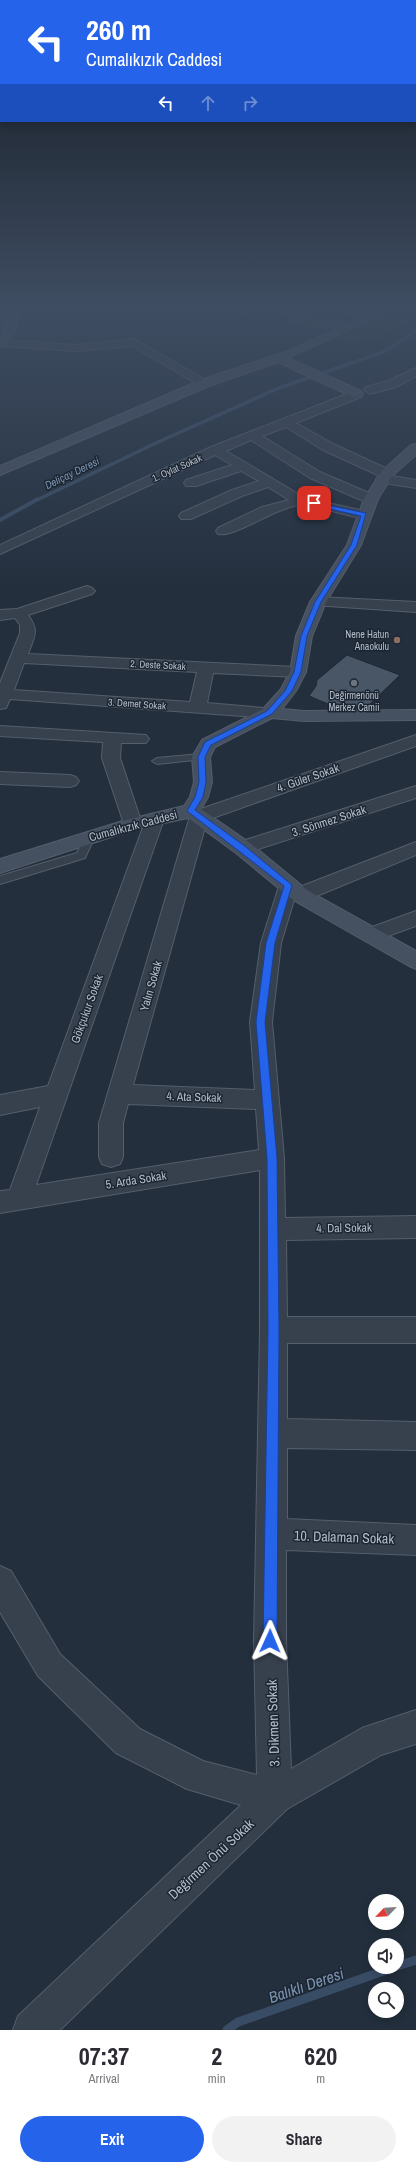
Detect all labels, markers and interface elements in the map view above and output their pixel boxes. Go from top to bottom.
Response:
text: 260 m [86,11,151,49]
icon: left [20,16,72,68]
text: Cumalıkızık Caddesi [86,47,222,72]
icon: left [155,92,177,114]
icon: ahead [197,92,219,114]
icon: right [239,92,261,114]
street label: 1. Oylat Sokak [150,451,205,485]
water label: Deliçay Deresi [42,454,102,492]
pin [297,486,331,520]
icon: arrive [303,492,325,514]
place label: Nene Hatun Anaokulu [345,628,389,653]
marker: Nene Hatun Anaokulu [392,635,402,645]
street label: 2. Deste Sokak [130,657,187,673]
marker: Değirmenönü Merkez Camii [349,678,359,688]
place label: Değirmenönü Merkez Camii [328,689,380,714]
street label: 3. Demet Sokak [107,695,167,713]
street label: 4. Güler Sokak [275,760,341,796]
street label: 3. Sönmez Sokak [290,801,368,841]
street label: Cumalıkızık Caddesi [87,807,179,845]
street label: Yalın Sokak [136,959,166,1013]
street label: Gökçukur Sokak [67,972,107,1046]
street label: 4. Ata Sokak [166,1088,222,1106]
street label: 5. Arda Sokak [104,1167,168,1193]
street label: 4. Dal Sokak [316,1220,372,1236]
street label: 10. Dalaman Sokak [294,1526,395,1548]
position arrow [249,1620,291,1662]
street label: 3. Dikmen Sokak [262,1679,284,1767]
street label: Değirmen Önü Sokak [164,1815,258,1903]
north arrow [368,1894,404,1930]
map controls [368,1894,404,2018]
button: sound [368,1938,404,1974]
water label: Balıklı Deresi [266,1962,347,2008]
button: search [368,1982,404,2018]
text: 07:37 [79,2040,129,2072]
text: 2 [211,2040,222,2072]
text: 620 [304,2040,337,2072]
text: Arrival [89,2070,119,2087]
text: min [208,2070,226,2087]
text: m [316,2070,325,2087]
button: Exit [20,2116,204,2162]
button: Share [212,2116,396,2162]

